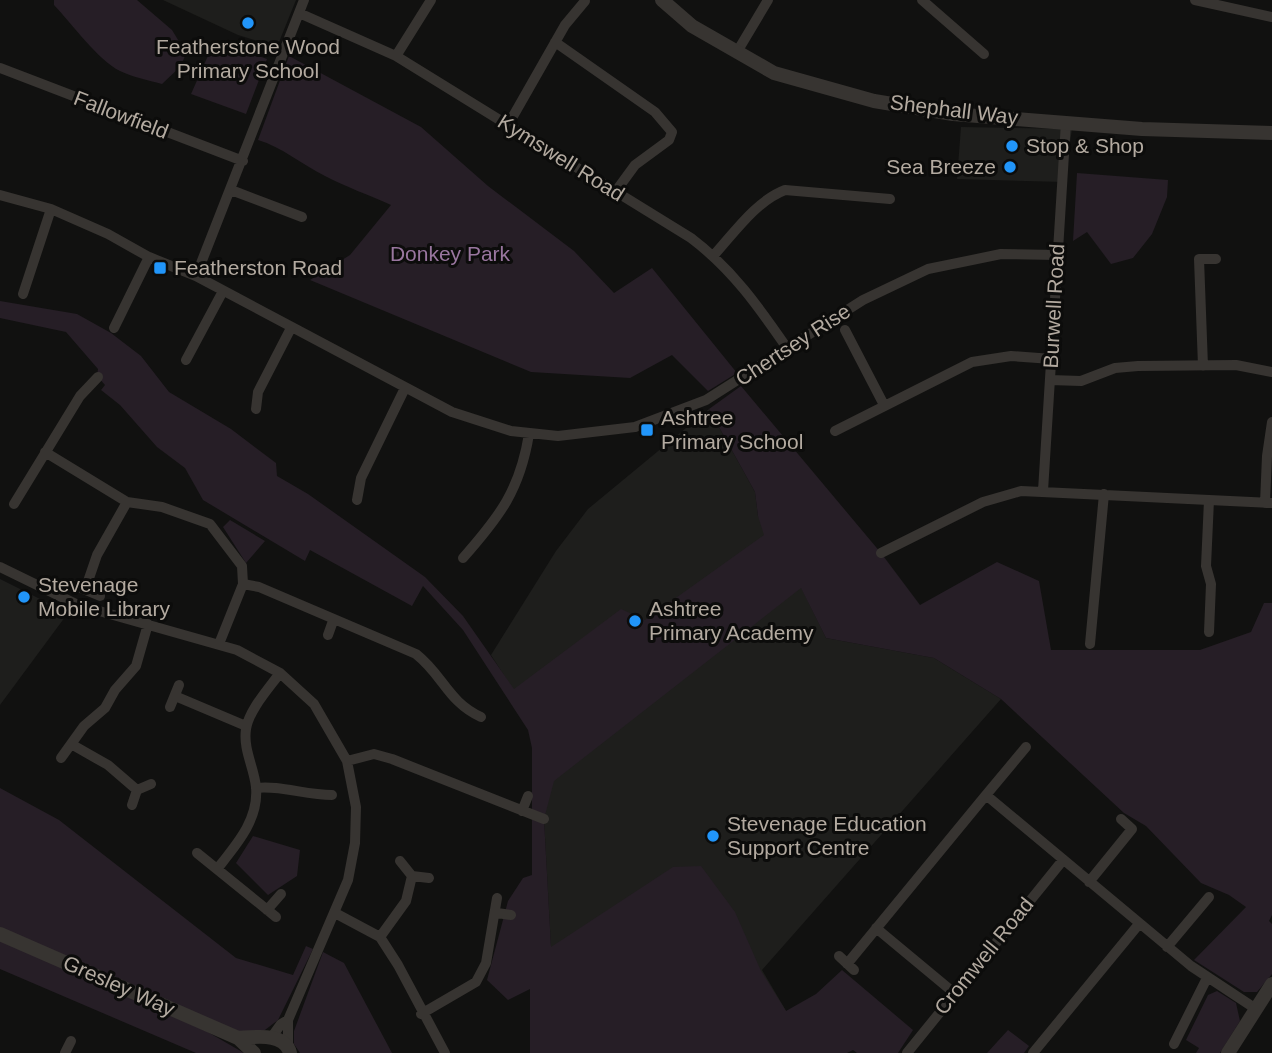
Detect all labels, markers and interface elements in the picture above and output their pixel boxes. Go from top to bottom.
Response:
marker: Featherstone Wood Primary School [240,15,256,31]
place label: Featherstone Wood Primary School [156,35,340,82]
street label: Fallowfield [71,86,172,143]
street label: Shephall Way [889,90,1020,129]
street label: Kymswell Road [494,109,629,206]
place label: Stop & Shop [1026,134,1144,157]
marker: Stop & Shop [1004,138,1020,154]
place label: Sea Breeze [886,155,996,178]
marker: Sea Breeze [1002,159,1018,175]
park label: Donkey Park [390,242,511,265]
street label: Burwell Road [1039,243,1068,369]
place label: Featherston Road [174,256,342,279]
marker: Featherston Road [152,260,168,276]
street label: Chertsey Rise [731,299,854,390]
place label: Ashtree Primary School [661,406,803,453]
marker: Ashtree Primary School [639,422,655,438]
place label: Stevenage Mobile Library [38,573,170,620]
marker: Stevenage Mobile Library [16,589,32,605]
place label: Ashtree Primary Academy [649,597,814,644]
marker: Ashtree Primary Academy [627,613,643,629]
place label: Stevenage Education Support Centre [727,812,927,859]
marker: Stevenage Education Support Centre [705,828,721,844]
street label: Cromwell Road [930,893,1038,1019]
street label: Gresley Way [60,951,179,1021]

